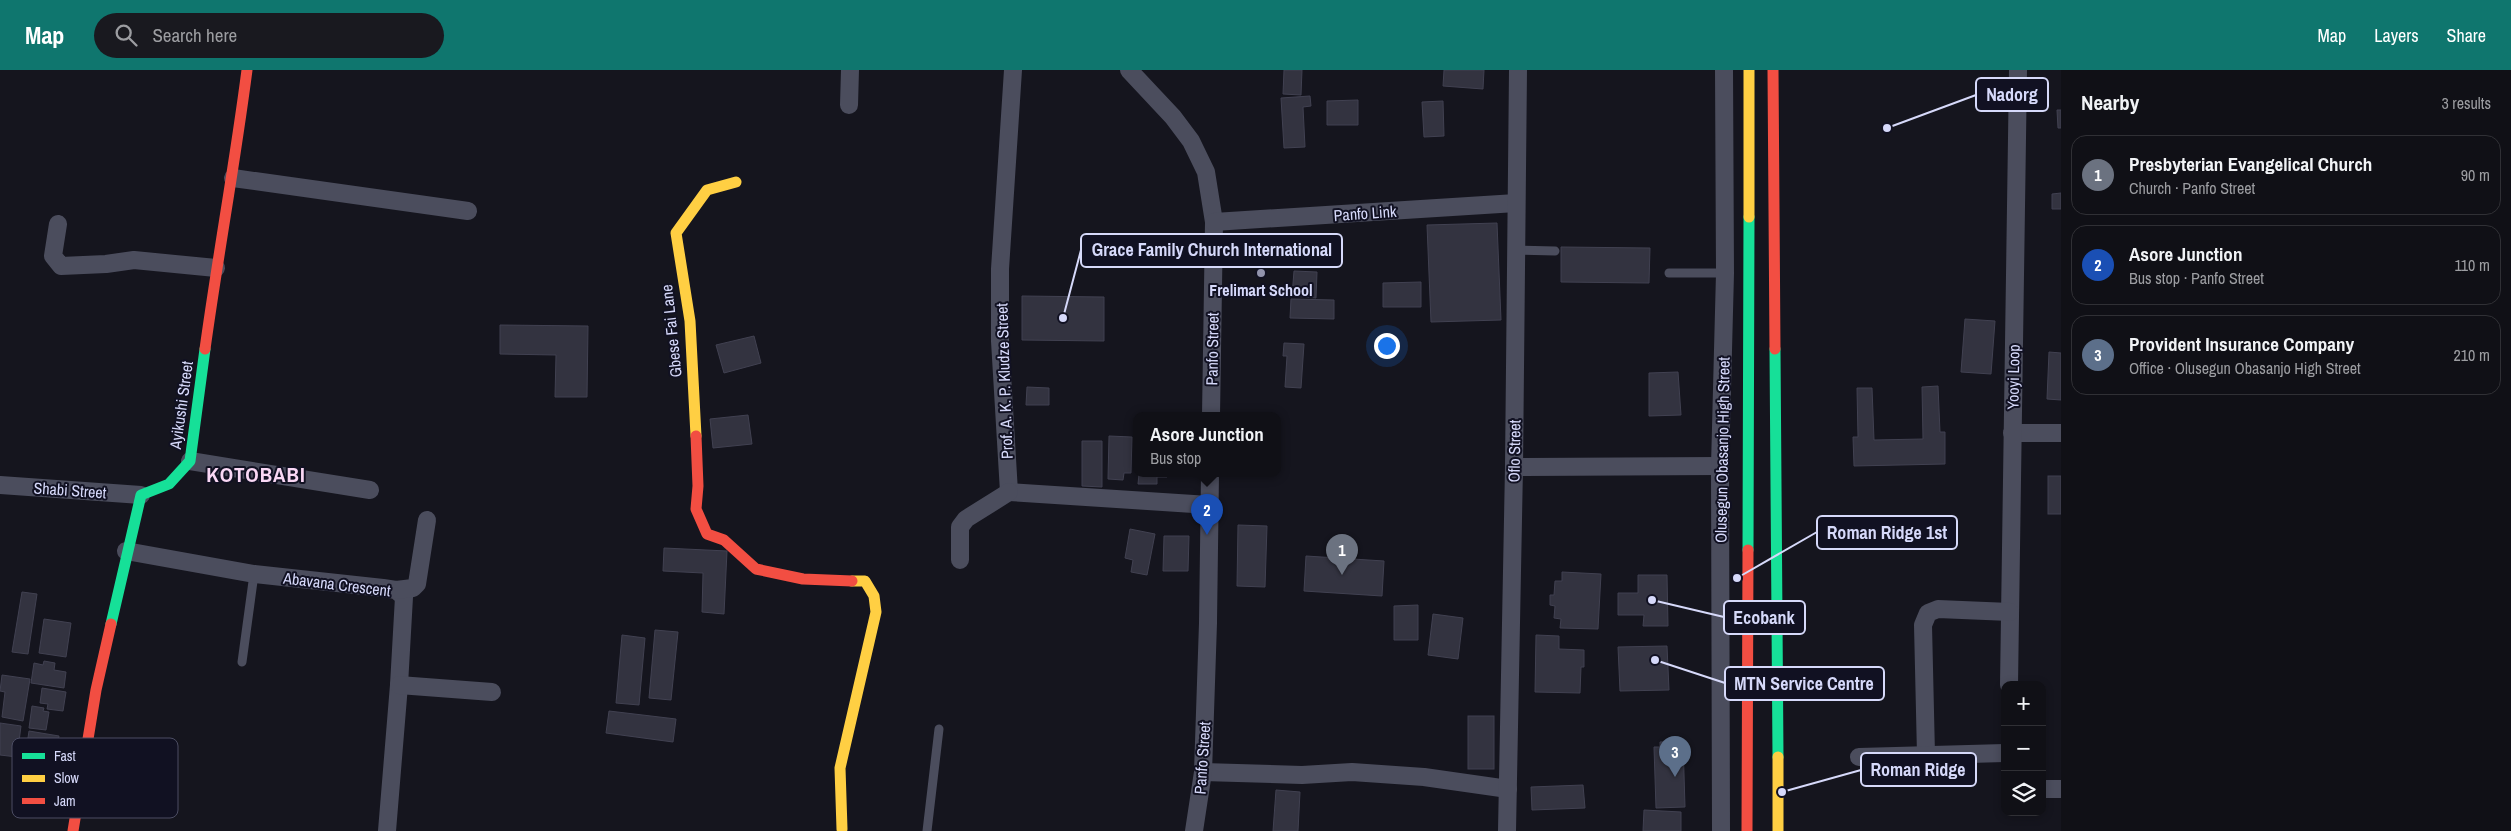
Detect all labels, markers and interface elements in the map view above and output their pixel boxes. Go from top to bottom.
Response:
search box [94,13,444,58]
text: Map [25,19,64,51]
icon: search [112,21,140,49]
text: Search here [152,22,237,48]
text: Map [2318,23,2346,48]
text: Layers [2374,23,2419,48]
text: Share [2447,23,2486,48]
callout: Nadorg [1976,78,2048,111]
text: Nadorg [1986,82,2038,107]
text: Nearby [2081,88,2139,117]
text: 3 results [2441,92,2491,114]
text: Presbyterian Evangelical Church [2129,151,2372,177]
text: 1 [2094,164,2102,186]
text: 90 m [2461,164,2490,186]
text: Church · Panfo Street [2129,177,2255,199]
street label: Panfo Link [1333,200,1397,226]
callout: Grace Family Church International [1081,234,1342,267]
text: Grace Family Church International [1092,237,1332,262]
text: Asore Junction [2129,241,2242,267]
text: 2 [2094,254,2102,276]
text: 110 m [2454,254,2490,276]
marker: Frelimart School [1255,267,1267,279]
text: Bus stop · Panfo Street [2129,267,2264,289]
place label: Frelimart School [1209,279,1313,301]
street label: Gbese Fai Lane [655,283,687,379]
street label: Prof. A. K. P. Kludze Street [990,302,1018,459]
street label: Panfo Street [1200,312,1224,386]
text: Provident Insurance Company [2129,331,2354,357]
your location [1374,333,1400,359]
street label: Yooyi Loop [2001,344,2025,410]
text: 3 [2094,344,2102,366]
text: 210 m [2454,344,2490,366]
street label: Olusegun Obasanjo High Street [1709,356,1735,543]
text: Office · Olusegun Obasanjo High Street [2129,357,2361,379]
street label: Ayikushi Street [164,359,198,451]
popup [1133,412,1281,477]
street label: Oflo Street [1502,419,1526,483]
text: Asore Junction [1150,421,1264,447]
text: Bus stop [1150,447,1201,469]
district label: KOTOBABI [206,460,306,489]
street label: Shabi Street [33,476,107,504]
pin: 2 [1191,494,1223,535]
callout: Roman Ridge 1st [1817,516,1957,549]
text: Roman Ridge 1st [1827,520,1947,545]
pin: 1 [1326,534,1358,575]
street label: Abavana Crescent [281,566,392,602]
callout: Ecobank [1724,601,1805,634]
text: Ecobank [1733,605,1796,630]
callout: MTN Service Centre [1725,667,1884,700]
text: MTN Service Centre [1734,671,1874,696]
map controls [2001,681,2046,816]
button: + [2001,681,2046,726]
street label: Panfo Street [1188,721,1216,795]
button: − [2001,726,2046,771]
pin: 3 [1659,736,1691,777]
legend [12,738,178,818]
text: Fast [54,747,76,765]
callout: Roman Ridge [1861,753,1976,786]
text: Roman Ridge [1870,757,1966,782]
text: Slow [54,769,80,787]
button: layers [2001,771,2046,816]
text: Jam [54,792,76,810]

